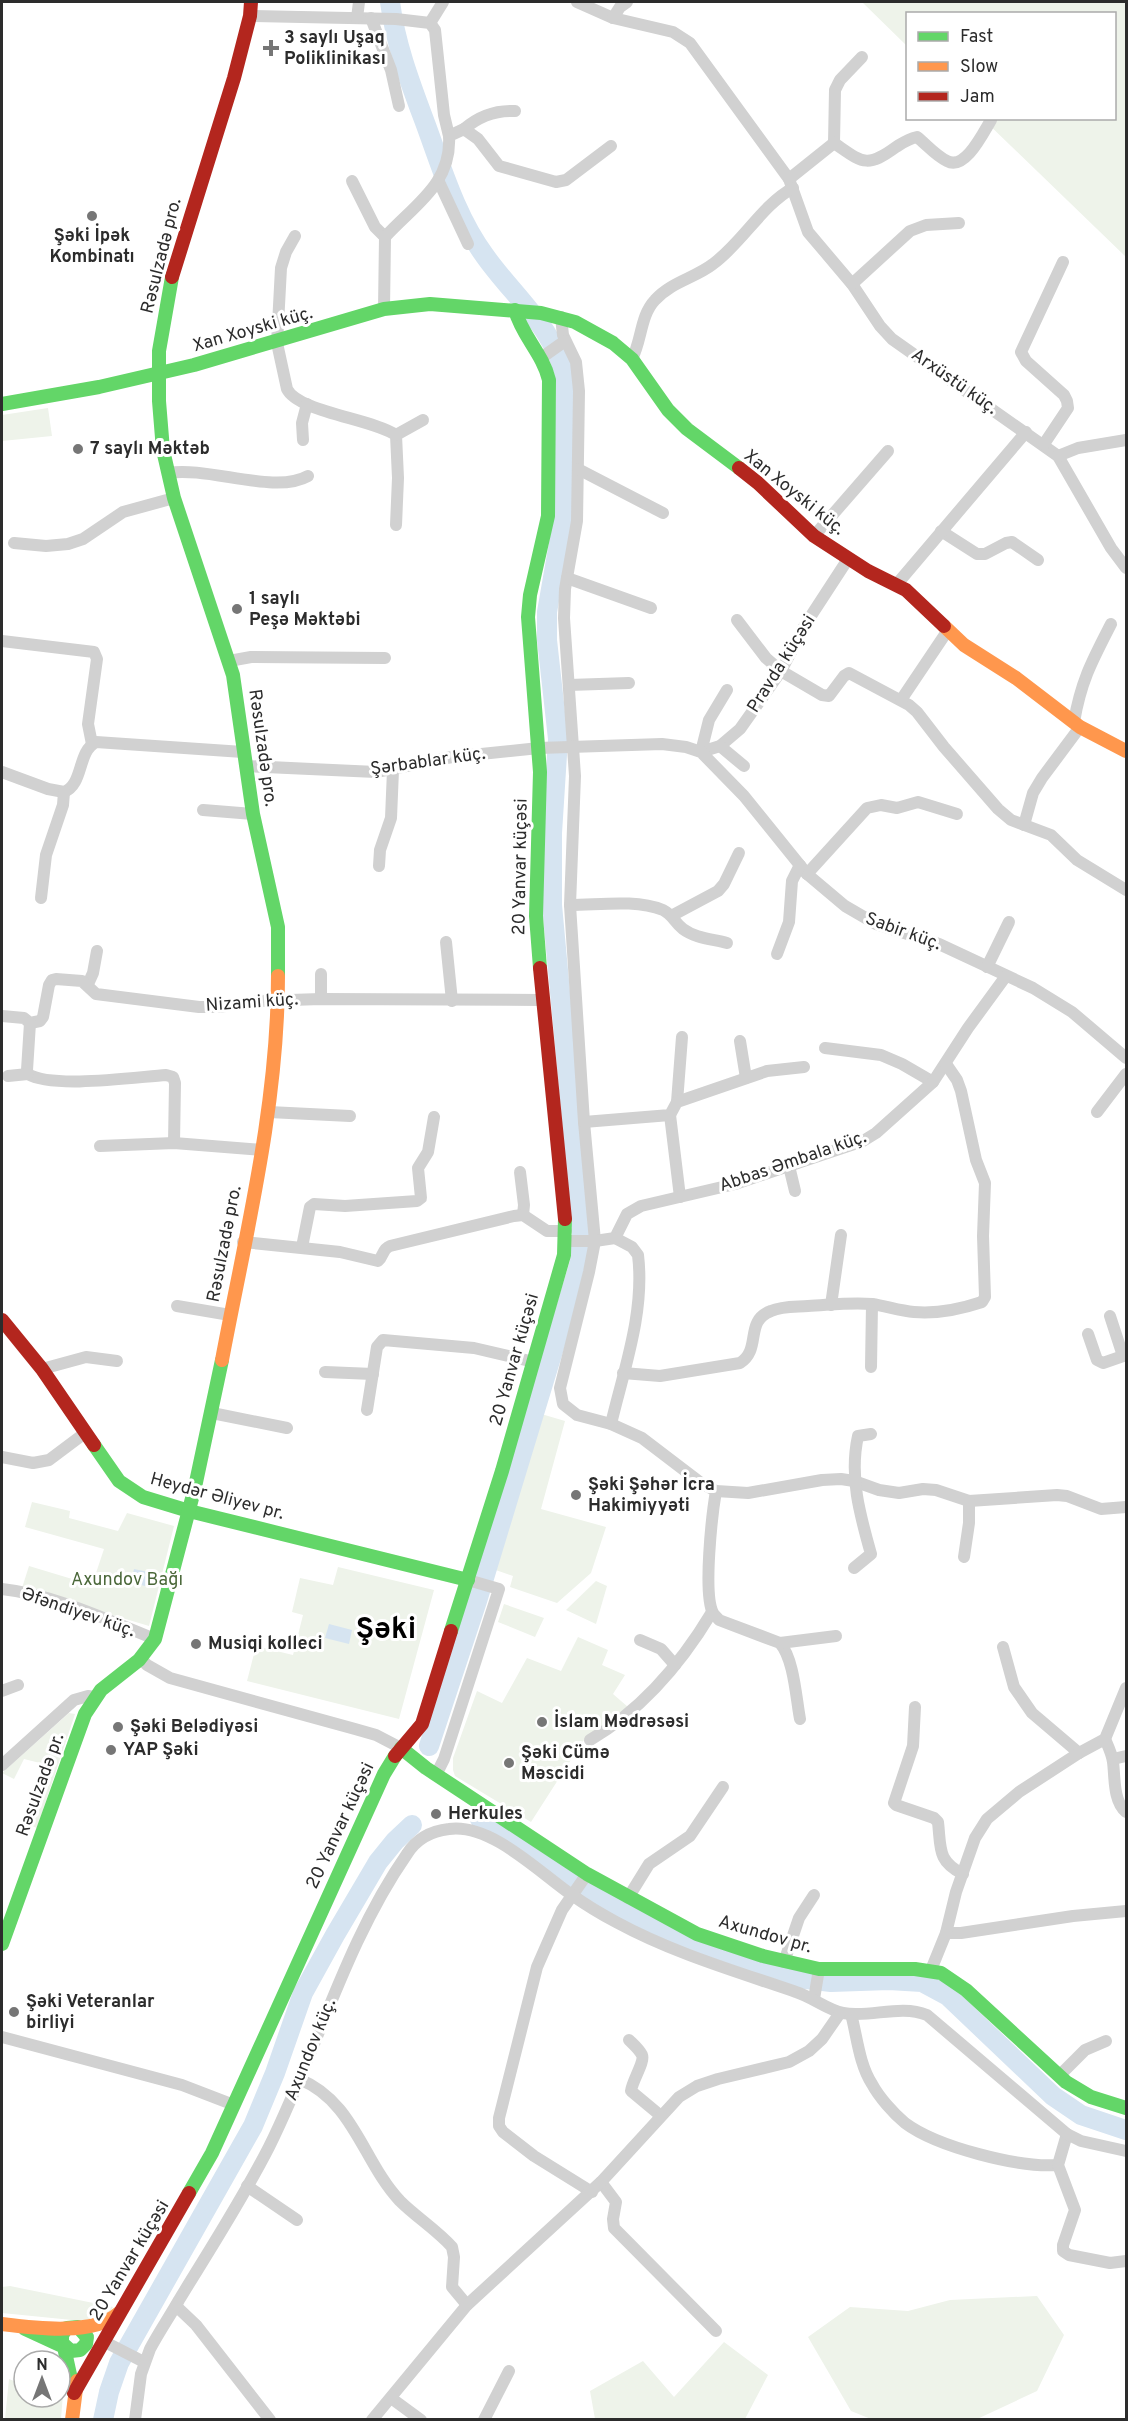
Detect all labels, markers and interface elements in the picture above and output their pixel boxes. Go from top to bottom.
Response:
legend [906,12,1116,120]
text: Fast [960,26,993,49]
place label: 3 saylı Uşaq Poliklinikası [284,27,386,71]
marker: 3 saylı Uşaq Poliklinikası [262,39,280,57]
text: Slow [960,56,998,79]
text: Jam [960,86,995,109]
street label: Rəsulzadə pro. [137,196,187,316]
marker: Şəki İpək Kombinatı [85,209,99,223]
place label: Şəki İpək Kombinatı [49,223,135,269]
street label: Xan Xoyski küç. [190,302,316,358]
street label: Arxüstü küç. [906,344,1002,420]
place label: 7 saylı Məktəb [90,438,210,461]
marker: 7 saylı Məktəb [71,442,85,456]
street label: Xan Xoyski küç. [739,445,849,541]
place label: 1 saylı Peşə Məktəbi [249,588,361,632]
marker: 1 saylı Peşə Məktəbi [230,602,244,616]
street label: Pravda küçəsi [743,611,821,717]
street label: Rəsulzadə pro. [242,688,282,808]
street label: Şərbablar küç. [369,743,487,781]
street label: 20 Yanvar küçəsi [508,798,534,936]
street label: Sabir küç. [862,908,944,956]
street label: Nizami küç. [205,988,299,1018]
street label: Abbas Əmbala küç. [716,1126,870,1198]
street label: Rəsulzadə pro. [202,1184,248,1304]
street label: 20 Yanvar küçəsi [485,1291,545,1429]
street label: Heydər Əliyev pr. [148,1468,286,1526]
place label: Şəki Şəhər İcra Hakimiyyəti [588,1472,715,1518]
marker: Şəki Şəhər İcra Hakimiyyəti [569,1488,583,1502]
park label: Axundov Bağı [71,1569,183,1592]
street label: Əfəndiyev küç. [18,1583,138,1643]
district label: Şəki [356,1612,416,1649]
place label: Musiqi kolleci [208,1633,323,1656]
marker: Musiqi kolleci [189,1637,203,1651]
place label: İslam Mədrəsəsi [554,1709,689,1734]
marker: İslam Mədrəsəsi [535,1715,549,1729]
place label: Şəki Belədiyəsi [130,1716,258,1739]
marker: Şəki Belədiyəsi [111,1720,125,1734]
street label: Rəsulzadə pr. [12,1730,70,1840]
place label: YAP Şəki [123,1739,198,1762]
place label: Şəki Cümə Məscidi [521,1742,610,1786]
marker: YAP Şəki [104,1743,118,1757]
marker: Şəki Cümə Məscidi [502,1756,516,1770]
street label: 20 Yanvar küçəsi [302,1759,380,1893]
place label: Herkules [448,1803,523,1826]
marker: Herkules [429,1807,443,1821]
street label: Axundov pr. [716,1911,814,1959]
place label: Şəki Veteranlar birliyi [26,1991,155,2035]
street label: Axundov küç. [280,1996,342,2104]
marker: Şəki Veteranlar birliyi [7,2005,21,2019]
street label: 20 Yanvar küçəsi [85,2196,175,2326]
north arrow [12,2349,72,2409]
text: N [36,2356,48,2376]

